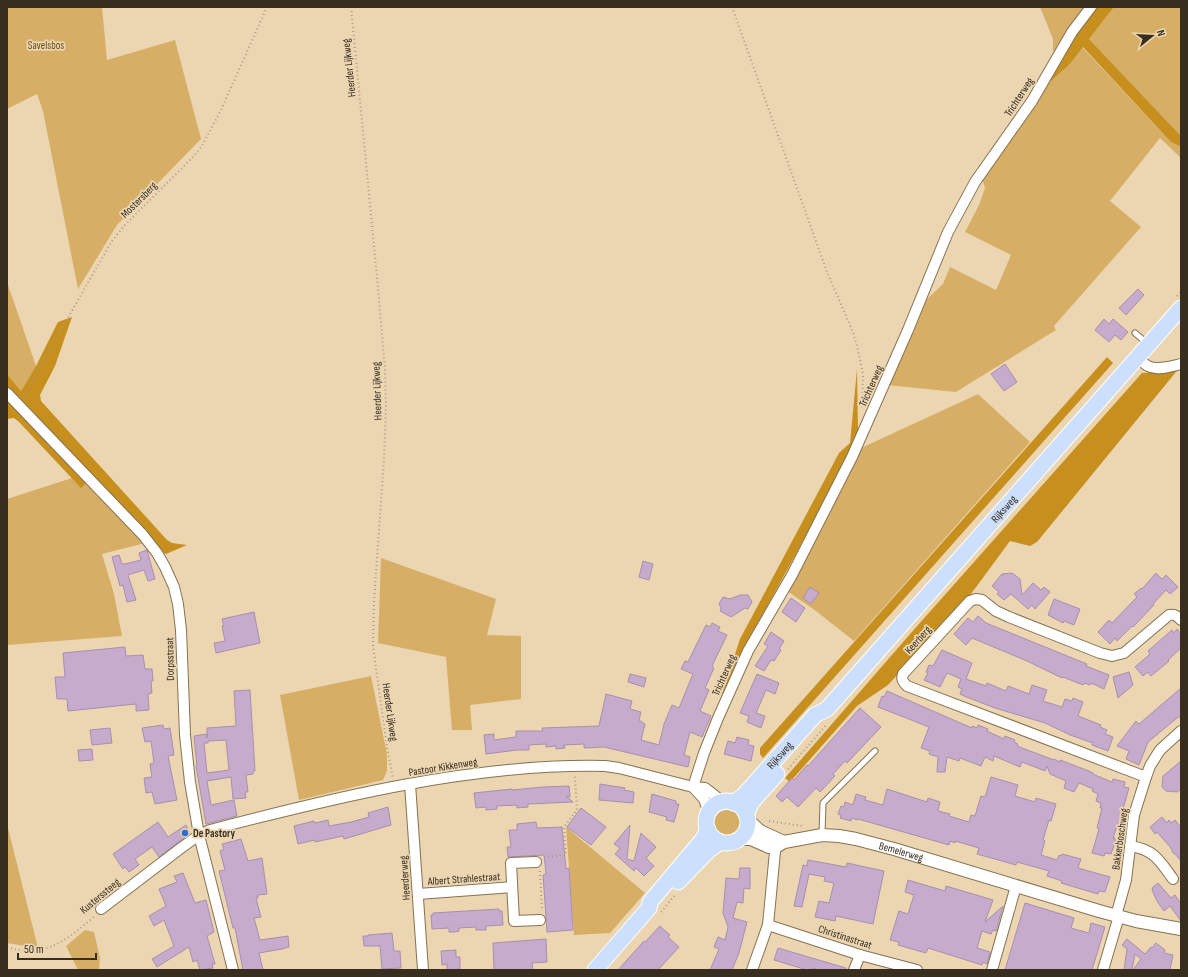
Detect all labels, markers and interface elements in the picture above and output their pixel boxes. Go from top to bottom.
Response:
north arrow [1132,16,1172,56]
text: N [1154,28,1168,38]
street label: Heerder Lijkweg [339,38,359,98]
park label: Savelsbos [28,39,64,52]
street label: Trichterweg [1002,75,1037,119]
street label: Mostersberg [118,179,160,221]
street label: Heerder Lijkweg [369,361,385,420]
street label: Trichterweg [856,363,886,409]
street label: Rijksweg [988,492,1020,525]
street label: Keerberg [902,623,934,657]
street label: Dorpsstraat [163,636,177,681]
street label: Trichterweg [709,652,739,698]
street label: Heerder Lijkweg [379,682,401,743]
street label: Rijksweg [764,738,795,771]
street label: Pastoor Kikkenweg [408,755,479,779]
street label: Bakkerboschweg [1109,807,1131,871]
place label: De Pastory [193,827,236,840]
marker: De Pastory [180,828,190,838]
street label: Bemelerweg [878,839,926,864]
street label: Heerderweg [397,855,413,901]
street label: Albert Strahlestraat [426,870,501,888]
street label: Kusterssteeg [77,875,123,917]
street label: Christinastraat [817,922,874,952]
scale bar [18,935,96,961]
text: 50 m [24,942,44,957]

